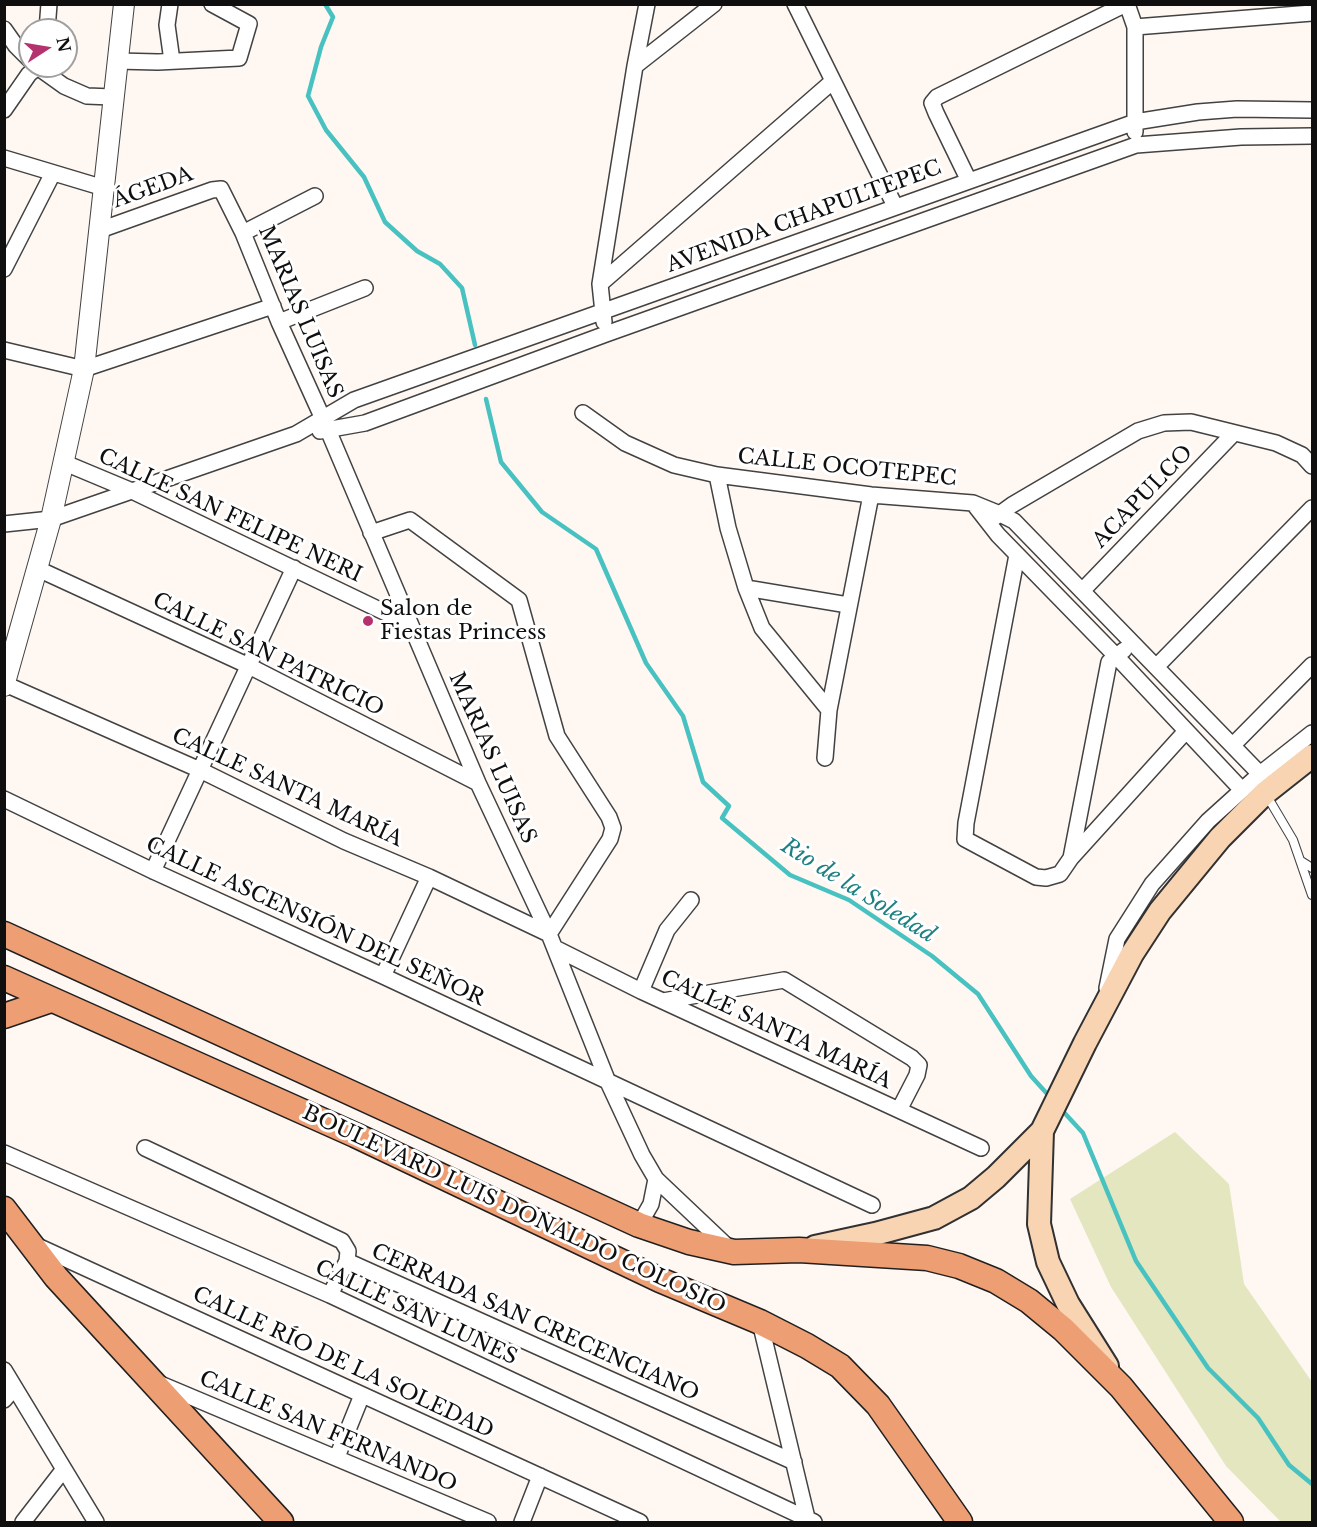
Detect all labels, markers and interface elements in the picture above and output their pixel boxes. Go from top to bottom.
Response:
north arrow [18,18,78,78]
text: N [52,35,75,54]
street label: AVENIDA CHAPULTEPEC [663,155,945,279]
street label: ÁGEDA [109,162,197,214]
street label: MARIAS LUISAS [252,222,348,402]
street label: ACAPULCO [1088,440,1198,554]
street label: CALLE SAN FELIPE NERI [94,444,366,588]
street label: CALLE OCOTEPEC [736,444,958,492]
street label: CALLE SAN PATRICIO [148,588,388,722]
place label: Salon de Fiestas Princess [380,596,546,646]
marker: Salon de Fiestas Princess [361,614,375,628]
street label: MARIAS LUISAS [443,668,541,848]
street label: CALLE SANTA MARÍA [168,723,406,853]
street label: CALLE ASCENSIÓN DEL SEÑOR [142,832,488,1012]
water label: Rio de la Soledad [776,833,940,949]
street label: CALLE SANTA MARÍA [657,965,895,1095]
street label: BOULEVARD LUIS DONALDO COLOSIO [298,1101,730,1319]
street label: CERRADA SAN CRECENCIANO [367,1239,703,1407]
street label: CALLE SAN LUNES [311,1255,521,1371]
street label: CALLE RÍO DE LA SOLEDAD [188,1282,498,1444]
street label: CALLE SAN FERNANDO [195,1366,461,1498]

